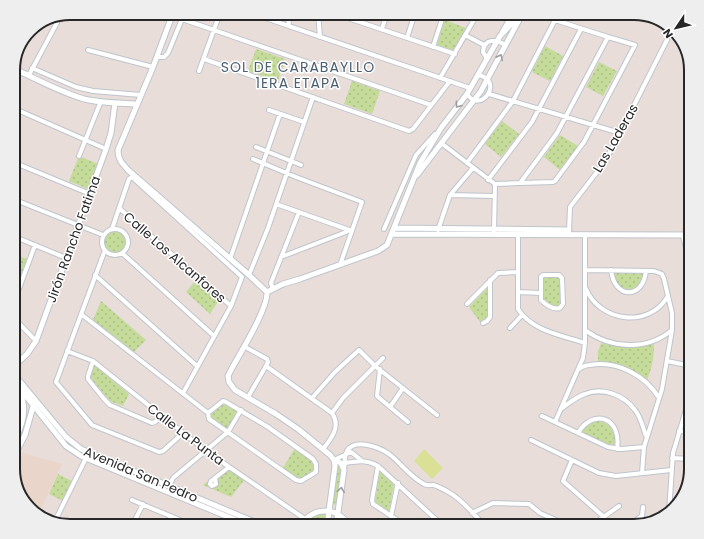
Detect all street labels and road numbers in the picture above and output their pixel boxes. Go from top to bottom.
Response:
street label: Las Laderas [588,100,643,176]
street label: Jirón Rancho Fatima [42,173,105,305]
street label: Calle Los Alcanfores [119,207,230,307]
street label: Calle La Punta [143,399,228,470]
street label: Avenida San Pedro [81,442,201,507]

